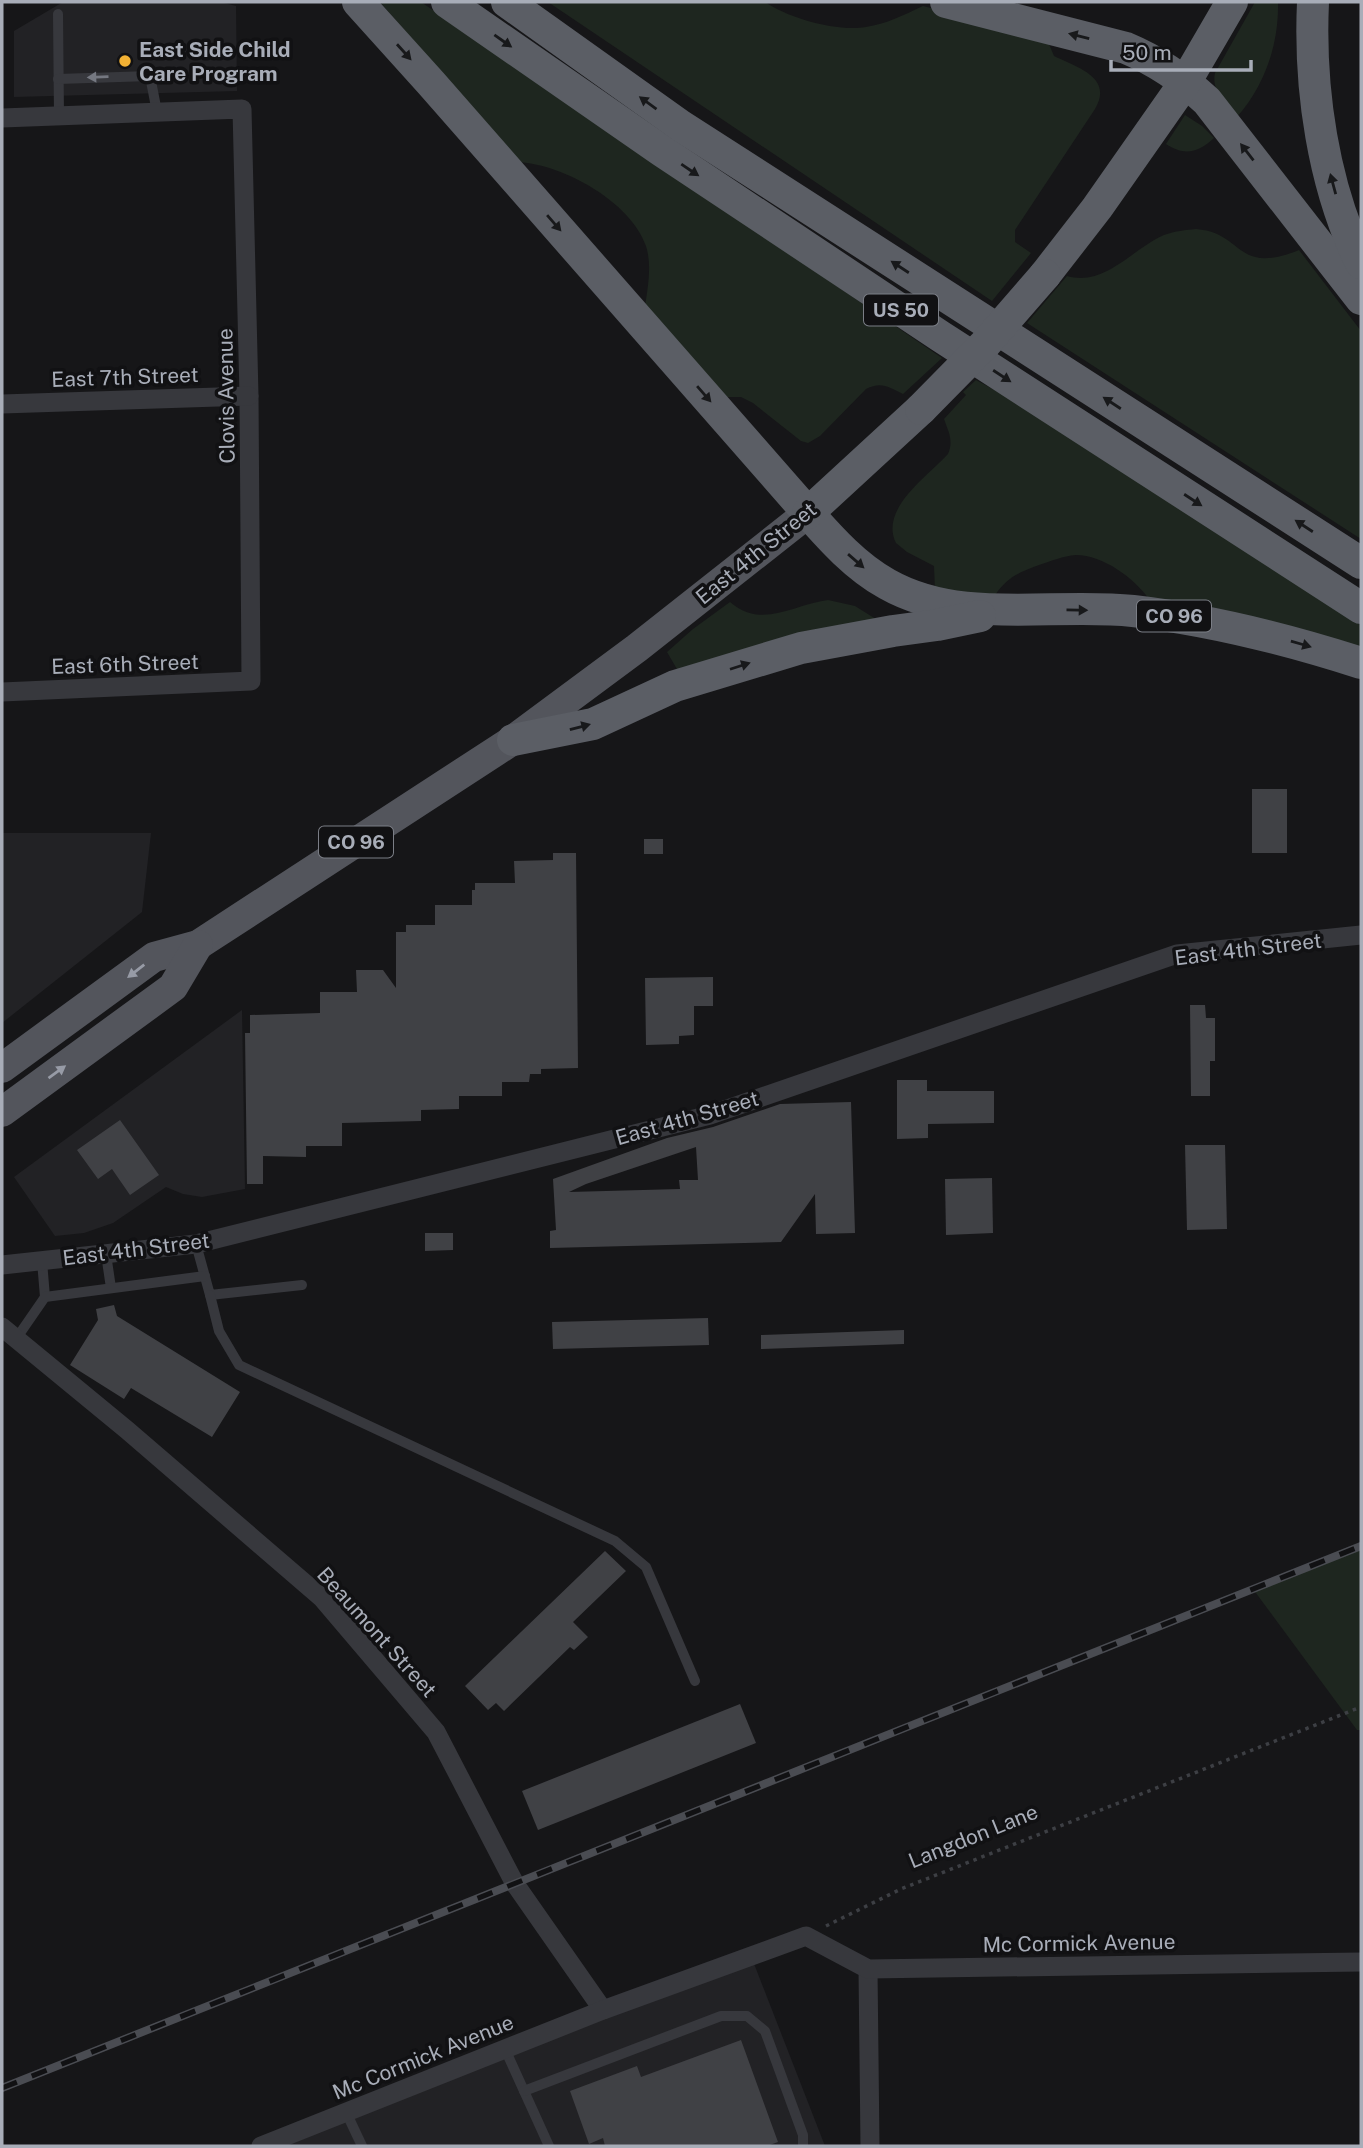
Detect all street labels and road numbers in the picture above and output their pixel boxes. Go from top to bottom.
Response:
road number: US 50 [864,294,938,326]
street label: Clovis Avenue [212,328,240,464]
street label: East 7th Street [51,362,199,392]
street label: East 4th Street [691,497,821,609]
road number: CO 96 [1137,600,1211,632]
street label: East 6th Street [51,649,199,679]
road number: CO 96 [319,827,393,858]
street label: East 4th Street [1173,928,1323,970]
street label: East 4th Street [612,1086,762,1150]
street label: East 4th Street [61,1228,211,1270]
street label: Beaumont Street [312,1562,442,1702]
street label: Langdon Lane [905,1799,1041,1873]
street label: Mc Cormick Avenue [982,1929,1176,1957]
street label: Mc Cormick Avenue [329,2009,517,2105]

